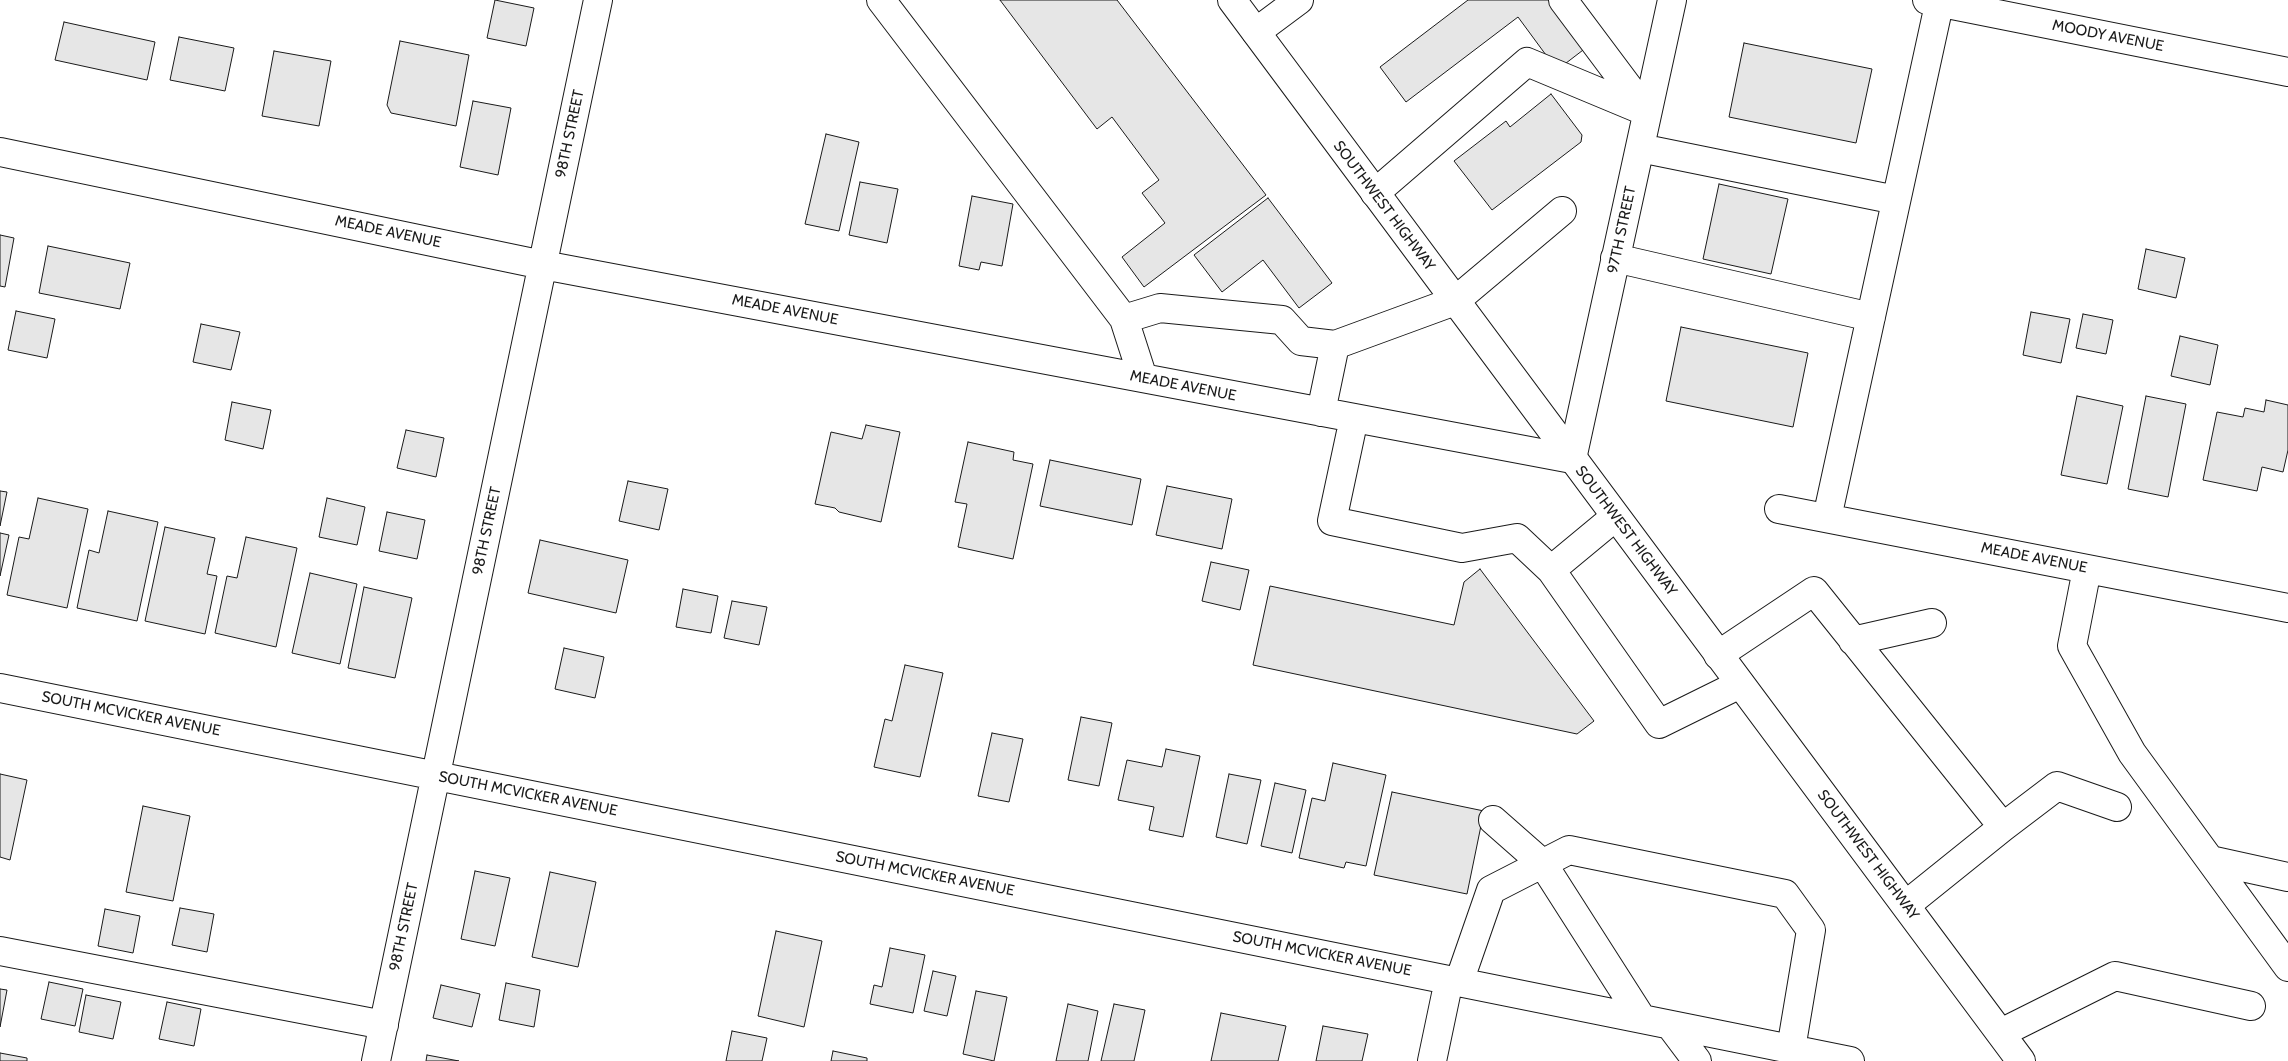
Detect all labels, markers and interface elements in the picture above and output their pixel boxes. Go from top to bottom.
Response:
street label: MOODY AVENUE [2051,16,2165,56]
street label: 98TH STREET [552,88,588,180]
street label: SOUTHWEST HIGHWAY [1329,138,1439,274]
street label: 97TH STREET [1604,185,1640,275]
street label: MEADE AVENUE [333,212,443,252]
street label: MEADE AVENUE [730,291,840,329]
street label: MEADE AVENUE [1128,367,1238,405]
street label: SOUTHWEST HIGHWAY [1571,463,1681,599]
street label: 98TH STREET [469,485,505,577]
street label: MEADE AVENUE [1979,539,2089,577]
street label: SOUTH MCVICKER AVENUE [40,688,222,740]
street label: SOUTH MCVICKER AVENUE [437,768,619,820]
street label: SOUTHWEST HIGHWAY [1813,787,1923,923]
street label: SOUTH MCVICKER AVENUE [834,848,1016,900]
street label: 98TH STREET [386,881,422,973]
street label: SOUTH MCVICKER AVENUE [1231,928,1413,980]

